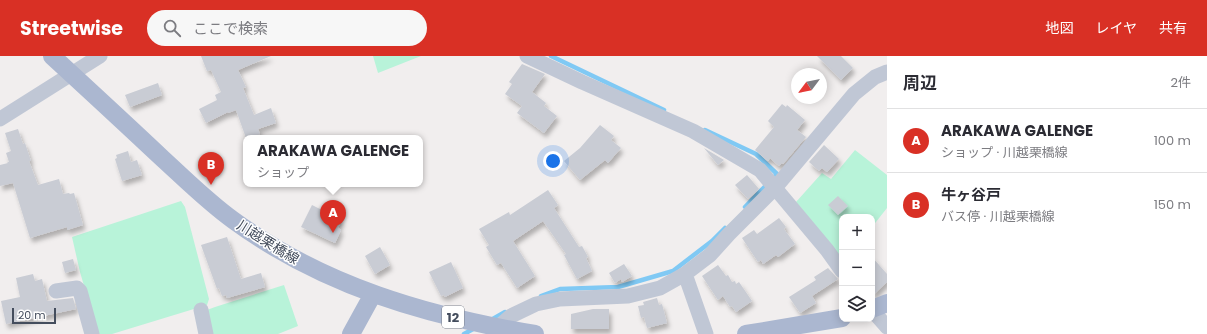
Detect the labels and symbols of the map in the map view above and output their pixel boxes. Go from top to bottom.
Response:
north arrow [791,68,827,104]
your location [543,151,563,171]
pin: B [198,152,224,185]
pin: A [320,200,346,233]
street label: 川越栗橋線 [233,215,303,269]
scale bar [12,306,56,325]
road number: 12 [442,306,464,328]

